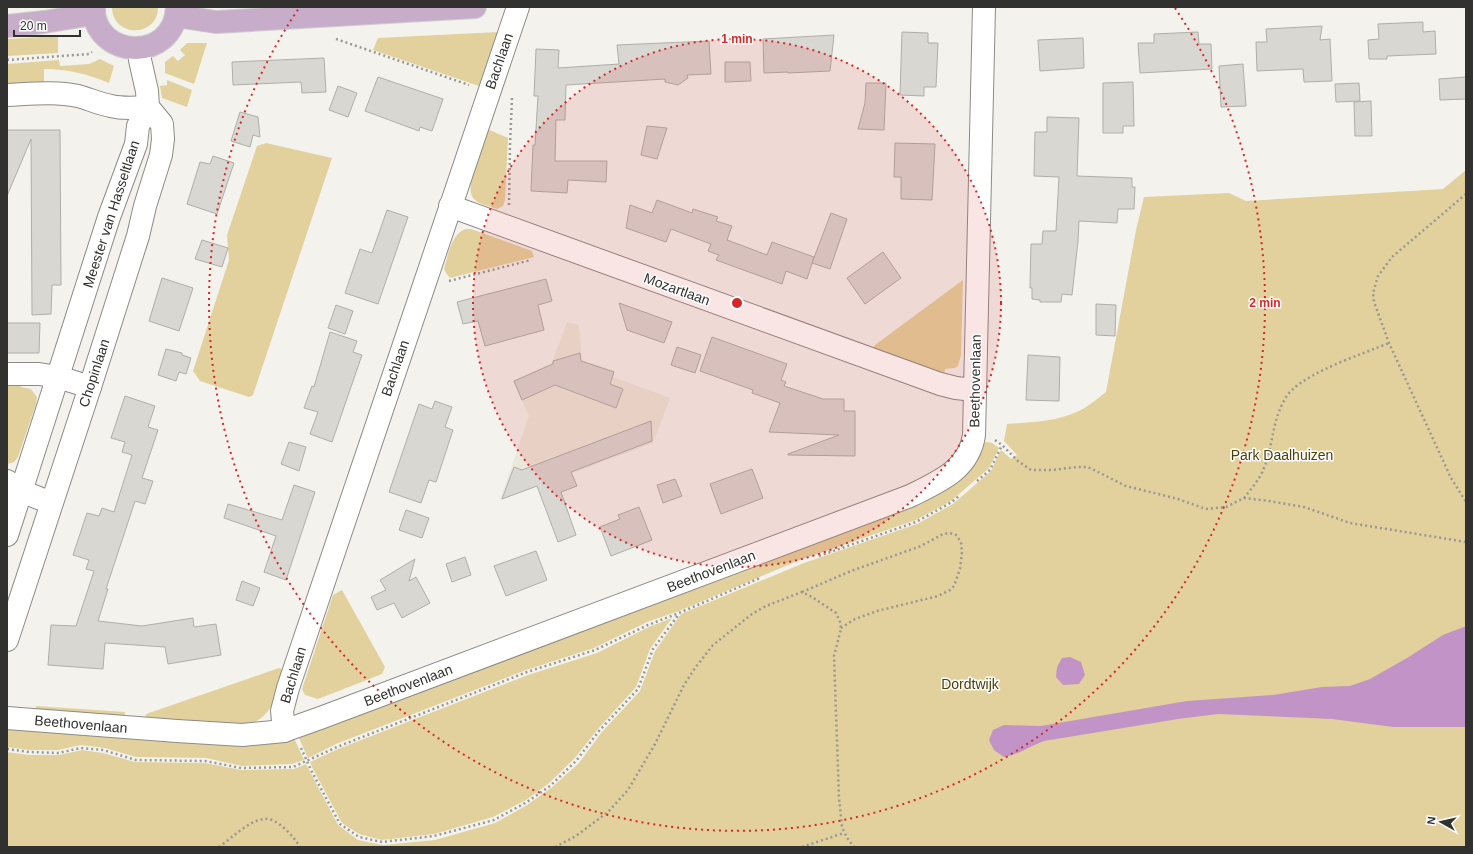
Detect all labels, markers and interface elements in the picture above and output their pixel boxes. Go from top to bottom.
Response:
scale bar [14,12,80,38]
text: 20 m [20,19,47,33]
street label: Bachlaan [482,31,516,91]
text: 1 min [721,32,753,46]
street label: Meester van Hasseltlaan [80,138,142,290]
street label: Mozartlaan [642,270,712,308]
centre of rings [730,296,744,310]
text: 2 min [1249,296,1281,310]
street label: Beethovenlaan [966,334,984,428]
street label: Chopinlaan [75,337,113,409]
street label: Bachlaan [378,338,412,398]
park label: Park Daalhuizen [1231,447,1333,463]
street label: Beethovenlaan [665,547,757,595]
street label: Bachlaan [277,645,309,705]
street label: Beethovenlaan [362,661,454,709]
park label: Dordtwijk [941,676,1000,692]
street label: Beethovenlaan [34,712,128,736]
north arrow [1421,802,1461,842]
text: N [1425,816,1438,825]

